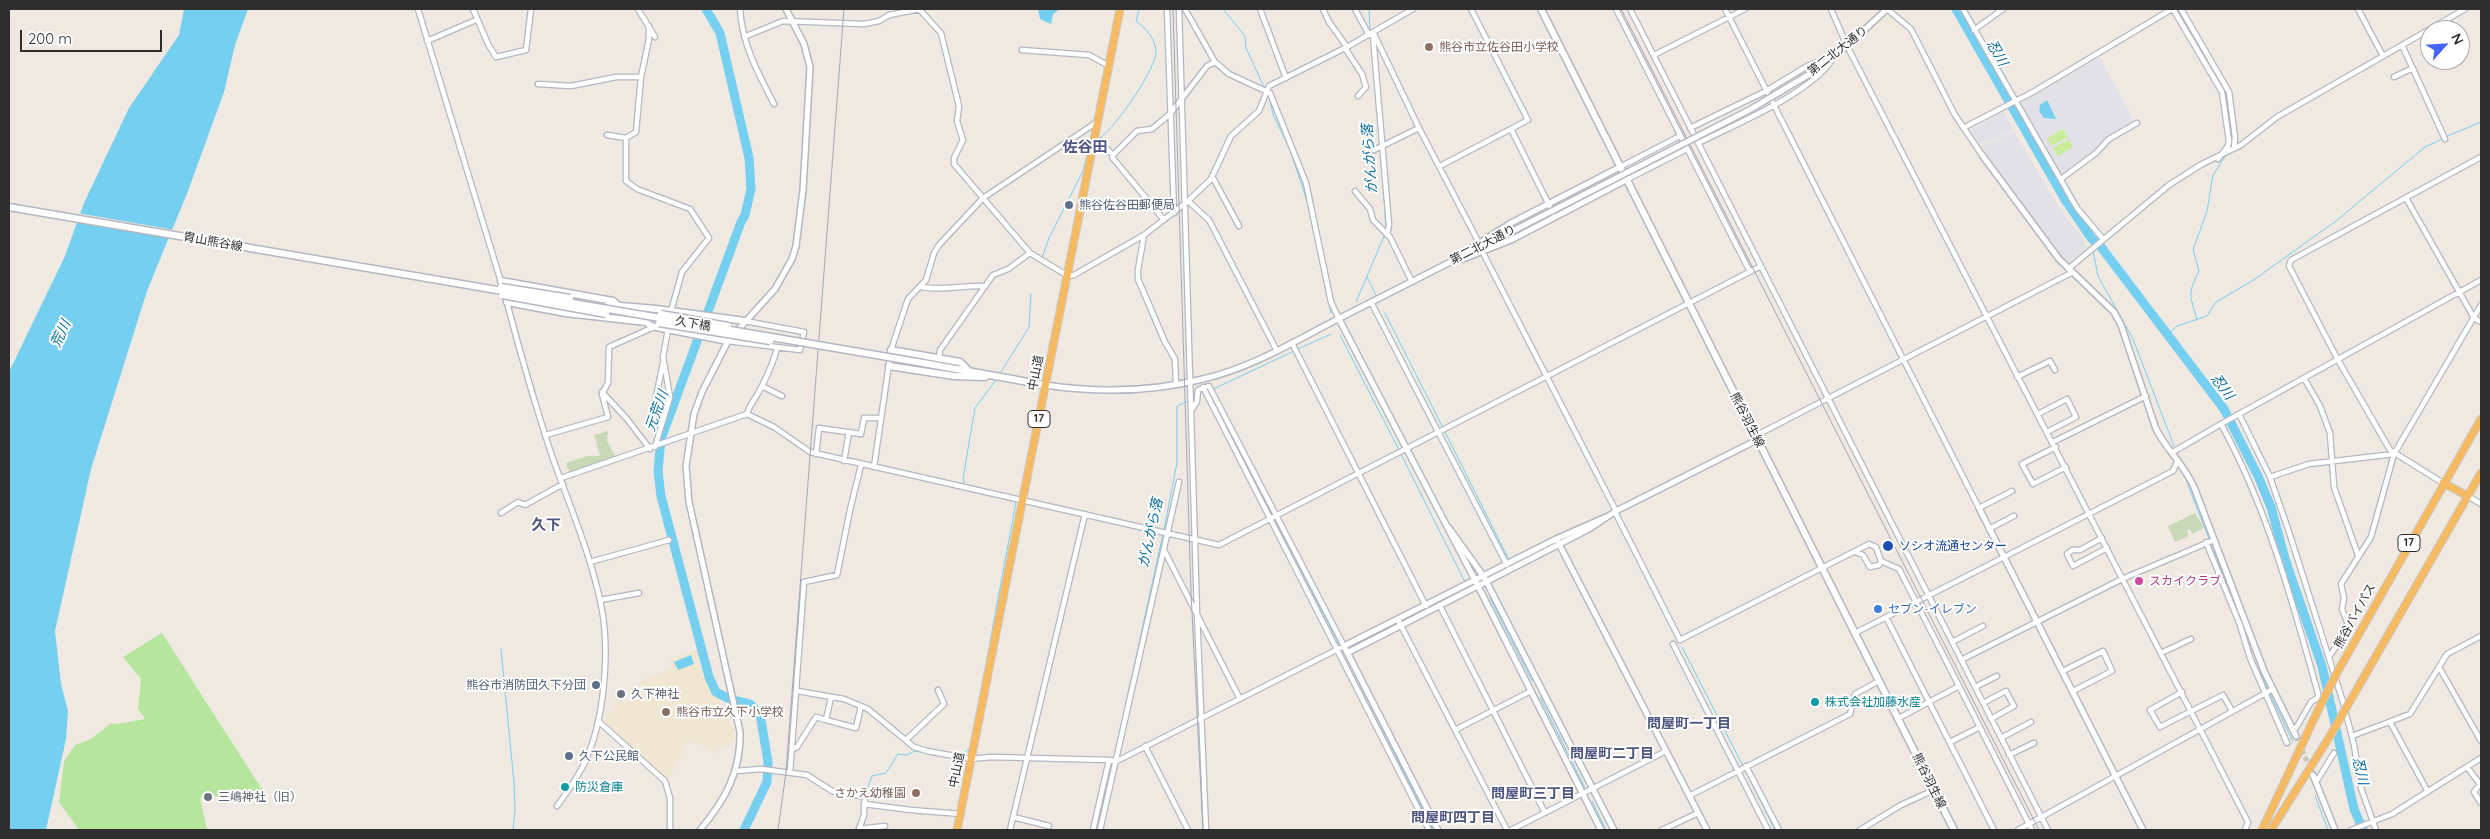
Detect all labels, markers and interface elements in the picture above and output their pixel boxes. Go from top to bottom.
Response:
scale bar [22,20,165,52]
north arrow [2420,20,2470,70]
street label: 第二北大通り [1805,23,1871,79]
text: 200 m [28,29,72,48]
text: N [2447,30,2468,47]
water label: 忍川 [1983,37,2011,69]
place label: 熊谷市立佐谷田小学校 [1439,40,1559,54]
marker: 熊谷市立佐谷田小学校 [1423,41,1435,53]
water label: がんがら落 [1359,123,1381,195]
district label: 佐谷田 [1063,138,1107,156]
place label: 熊谷佐谷田郵便局 [1079,198,1175,212]
marker: 熊谷佐谷田郵便局 [1063,199,1075,211]
street label: 第二北大通り [1448,222,1518,268]
street label: 胄山熊谷線 [182,230,244,254]
street label: 久下橋 [674,314,712,334]
water label: 荒川 [47,318,75,350]
street label: 中山道 [1025,354,1047,392]
water label: 忍川 [2207,371,2237,403]
water label: 元荒川 [642,388,672,434]
street label: 熊谷羽生線 [1727,390,1767,450]
road number: 17 [1028,410,1050,428]
water label: がんがら落 [1136,497,1166,569]
district label: 久下 [531,516,561,534]
road number: 17 [2398,534,2420,552]
marker: ソシオ流通センター [1881,539,1895,553]
place label: ソシオ流通センター [1899,539,2007,553]
place label: スカイクラブ [2149,574,2221,588]
marker: スカイクラブ [2133,575,2145,587]
street label: 熊谷バイパス [2331,581,2379,651]
place label: セブン-イレブン [1888,602,1977,616]
marker: セブン-イレブン [1872,603,1884,615]
place label: 熊谷市消防団久下分団 [466,678,586,692]
marker: 熊谷市消防団久下分団 [590,679,602,691]
place label: 久下神社 [631,687,679,701]
marker: 久下神社 [615,688,627,700]
place label: 株式会社加藤水産 [1825,695,1921,709]
marker: 株式会社加藤水産 [1809,696,1821,708]
place label: 熊谷市立久下小学校 [676,705,784,719]
marker: 熊谷市立久下小学校 [660,706,672,718]
district label: 問屋町一丁目 [1647,716,1731,732]
district label: 問屋町二丁目 [1570,746,1654,762]
place label: 久下公民館 [579,749,639,763]
marker: 久下公民館 [563,750,575,762]
street label: 中山道 [946,751,968,789]
street label: 熊谷羽生線 [1909,751,1949,811]
water label: 忍川 [2349,755,2371,787]
place label: 防災倉庫 [575,780,623,794]
marker: 防災倉庫 [559,781,571,793]
place label: さかえ幼稚園 [834,786,906,800]
district label: 問屋町三丁目 [1491,786,1575,802]
marker: さかえ幼稚園 [910,787,922,799]
place label: 三嶋神社（旧） [218,790,302,804]
marker: 三嶋神社（旧） [202,791,214,803]
district label: 問屋町四丁目 [1411,810,1495,826]

